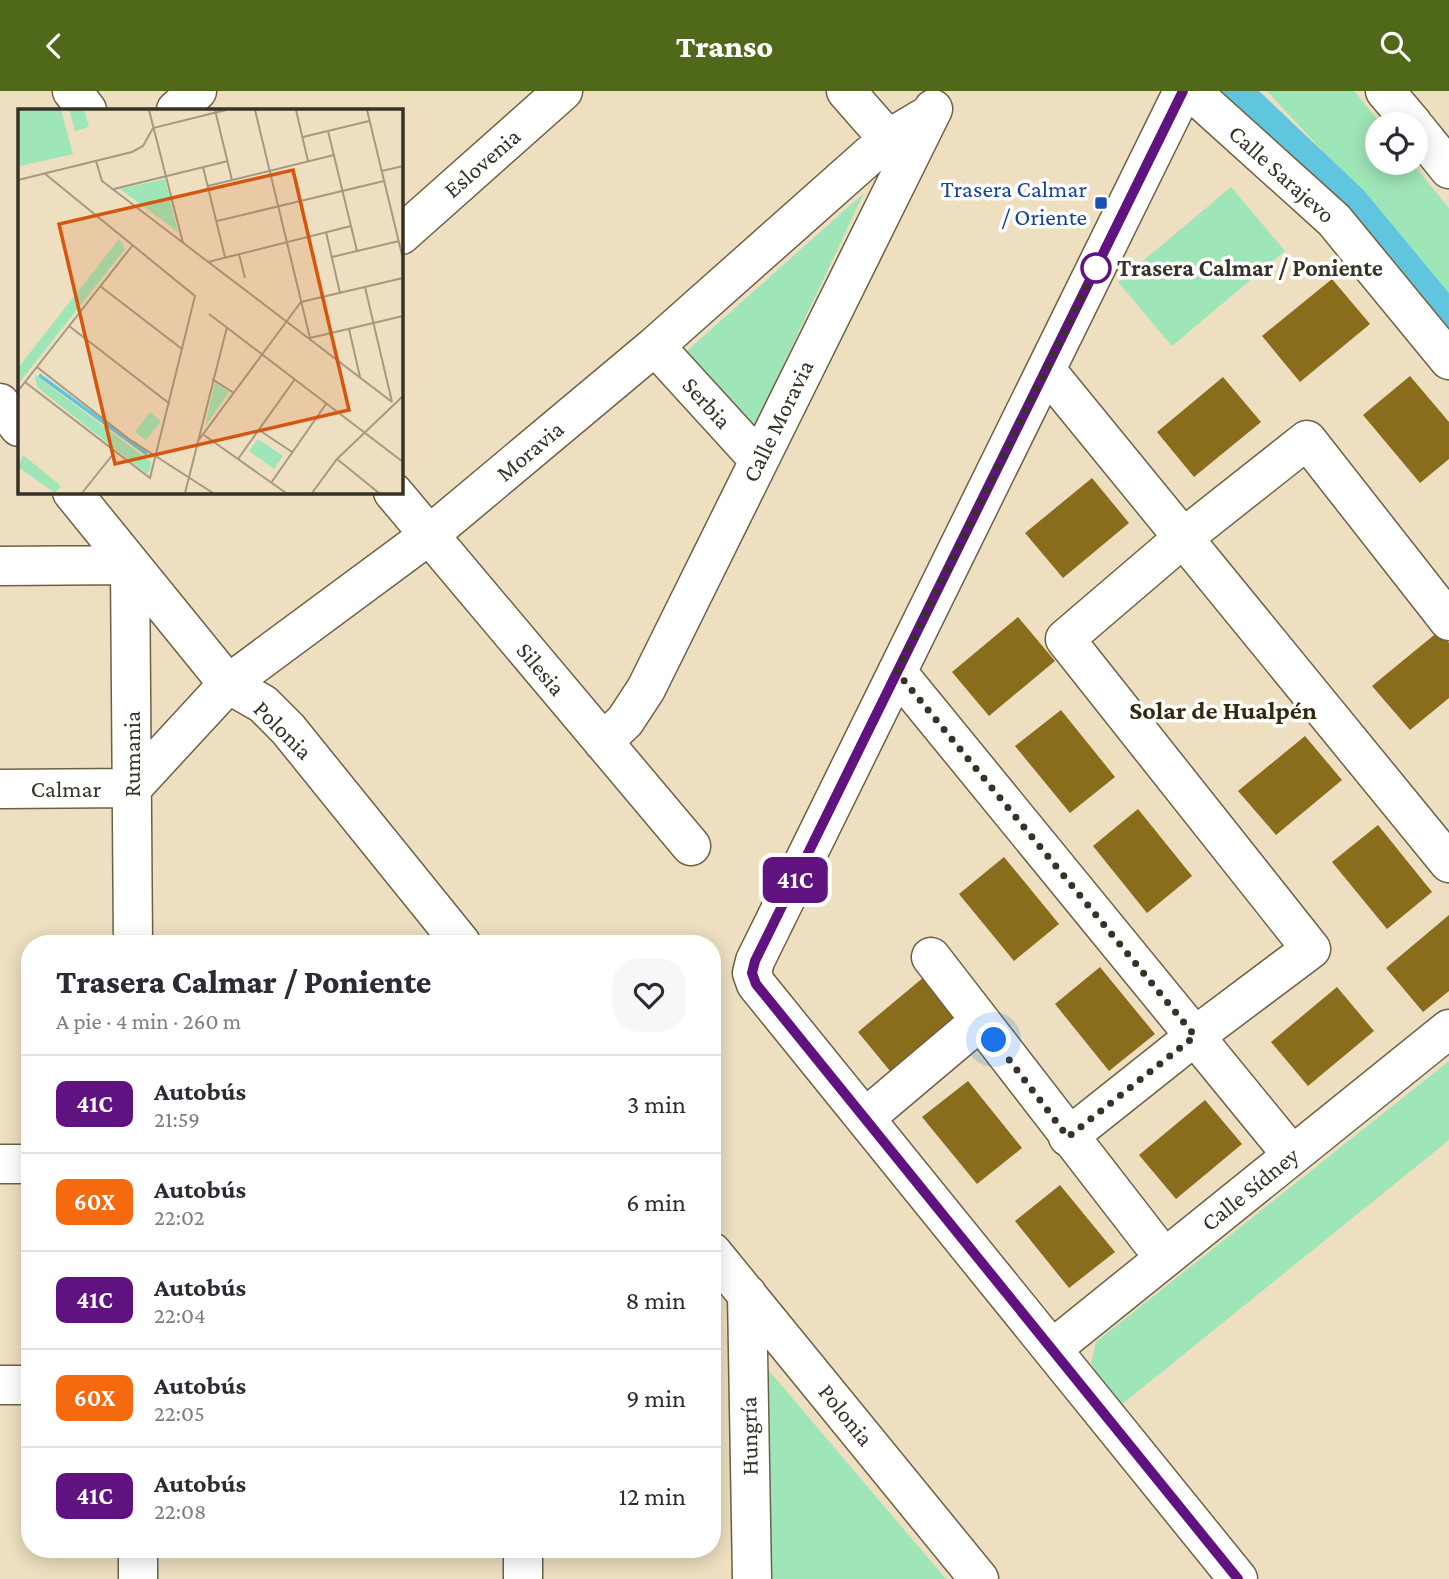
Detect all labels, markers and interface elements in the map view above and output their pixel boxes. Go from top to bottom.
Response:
icon: back [35,27,73,65]
icon: search [1376,27,1414,65]
text: Transo [676,28,773,64]
inset map [18,109,402,493]
map controls [1365,112,1428,175]
button: locate [1365,112,1428,175]
street label: Calle Sarajevo [1224,119,1341,228]
street label: Eslovenia [438,122,525,203]
place label: Trasera Calmar / Oriente [941,175,1087,230]
marker: Trasera Calmar / Oriente [1093,195,1109,211]
marker: Trasera Calmar / Poniente [1081,253,1111,283]
place label: Trasera Calmar / Poniente [1117,254,1383,281]
street label: Calle Moravia [736,355,819,486]
street label: Serbia [677,371,737,434]
street label: Moravia [491,415,569,486]
street label: Silesia [511,637,571,701]
street label: Polonia [248,695,318,765]
district label: Solar de Hualpén [1129,696,1317,725]
street label: Rumania [118,711,145,797]
street label: Calmar [31,775,102,802]
line badge: 41C [755,857,835,903]
text: 41C [777,866,813,893]
button: heart [612,958,686,1032]
text: Trasera Calmar / Poniente [56,963,431,1000]
text: A pie · 4 min · 260 m [56,1008,241,1034]
your location [976,1022,1011,1057]
text: Autobús [154,1077,246,1106]
text: 41C [76,1090,113,1117]
text: 3 min [627,1090,686,1119]
text: 21:59 [154,1106,200,1132]
street label: Calle Sídney [1196,1141,1305,1236]
text: Autobús [154,1175,246,1204]
text: 60X [74,1188,115,1215]
text: 6 min [626,1188,686,1217]
text: 22:02 [154,1204,205,1230]
text: Autobús [154,1273,246,1302]
text: 41C [76,1286,113,1313]
text: 8 min [625,1286,686,1315]
text: 22:04 [154,1302,206,1328]
text: Autobús [154,1371,246,1400]
street label: Polonia [813,1378,880,1451]
text: 60X [74,1384,115,1411]
text: 9 min [626,1384,686,1413]
street label: Hungría [734,1396,763,1476]
text: 22:05 [154,1400,205,1426]
text: Autobús [154,1469,246,1498]
text: 41C [76,1482,113,1509]
text: 12 min [618,1482,686,1511]
text: 22:08 [154,1498,206,1524]

